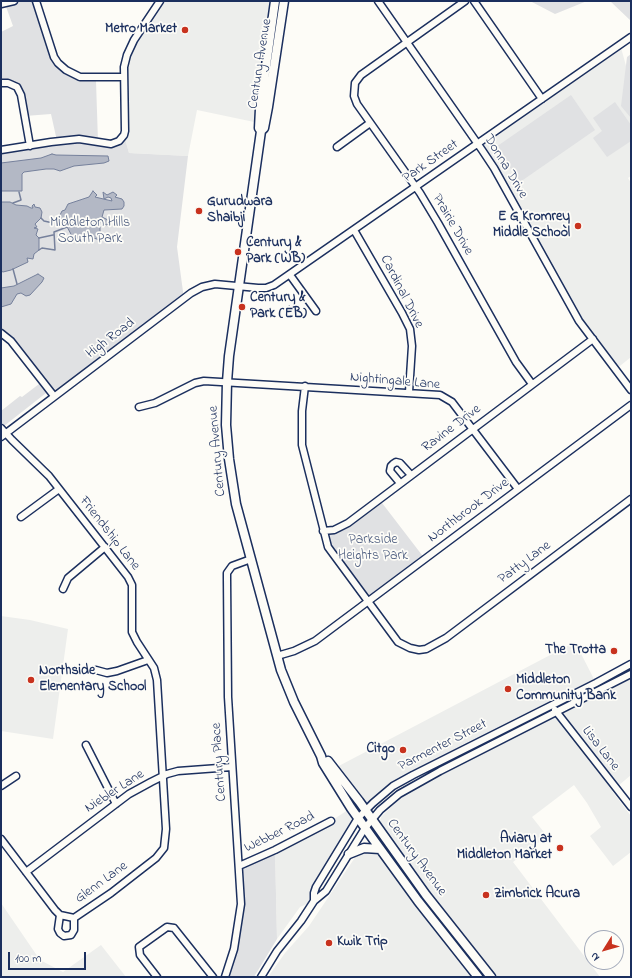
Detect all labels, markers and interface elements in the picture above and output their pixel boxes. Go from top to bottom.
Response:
street label: Century Avenue [246,18,276,110]
place label: Metro Market [105,22,177,38]
marker: Metro Market [180,25,190,35]
street label: Donna Drive [479,132,531,202]
street label: Park Street [400,137,462,187]
street label: Prairie Drive [428,192,476,258]
place label: Gurudwara Shaibji [207,195,273,228]
marker: Gurudwara Shaibji [194,206,204,216]
place label: E G Kromrey Middle School [493,210,570,242]
park label: Middleton Hills South Park [50,216,130,248]
marker: E G Kromrey Middle School [573,221,583,231]
place label: Century & Park (WB) [246,236,305,268]
marker: Century & Park (WB) [233,247,243,257]
street label: Cardinal Drive [375,253,427,331]
place label: Century & Park (EB) [250,291,307,324]
marker: Century & Park (EB) [237,302,247,312]
street label: High Road [83,315,139,363]
street label: Nightingale Lane [349,370,441,394]
street label: Ravine Drive [419,401,485,457]
street label: Century Avenue [206,405,230,497]
street label: Northbrook Drive [425,475,513,547]
street label: Friendship Lane [75,494,143,574]
park label: Parkside Heights Park [338,533,408,566]
street label: Patty Lane [495,538,555,588]
place label: The Trotta [545,643,606,659]
marker: The Trotta [609,646,619,656]
place label: Northside Elementary School [39,664,146,696]
place label: Middleton Community Bank [516,673,616,706]
marker: Northside Elementary School [26,675,36,685]
marker: Middleton Community Bank [503,684,513,694]
street label: Parmenter Street [396,716,490,776]
street label: Century Place [209,722,231,802]
street label: Lisa Lane [577,723,623,775]
place label: Citgo [367,742,395,758]
marker: Citgo [398,745,408,755]
street label: Niebler Lane [82,767,148,817]
street label: Webber Road [242,809,318,857]
street label: Century Avenue [382,816,450,900]
place label: Aviary at Middleton Market [457,832,552,864]
marker: Aviary at Middleton Market [555,843,565,853]
street label: Glenn Lane [73,858,131,908]
place label: Zimbrick Acura [494,887,580,903]
marker: Zimbrick Acura [481,890,491,900]
north arrow [584,930,624,970]
place label: Kwik Trip [337,935,388,951]
marker: Kwik Trip [324,938,334,948]
scale bar [10,944,88,970]
text: N [587,949,604,964]
text: 100 m [15,950,42,968]

